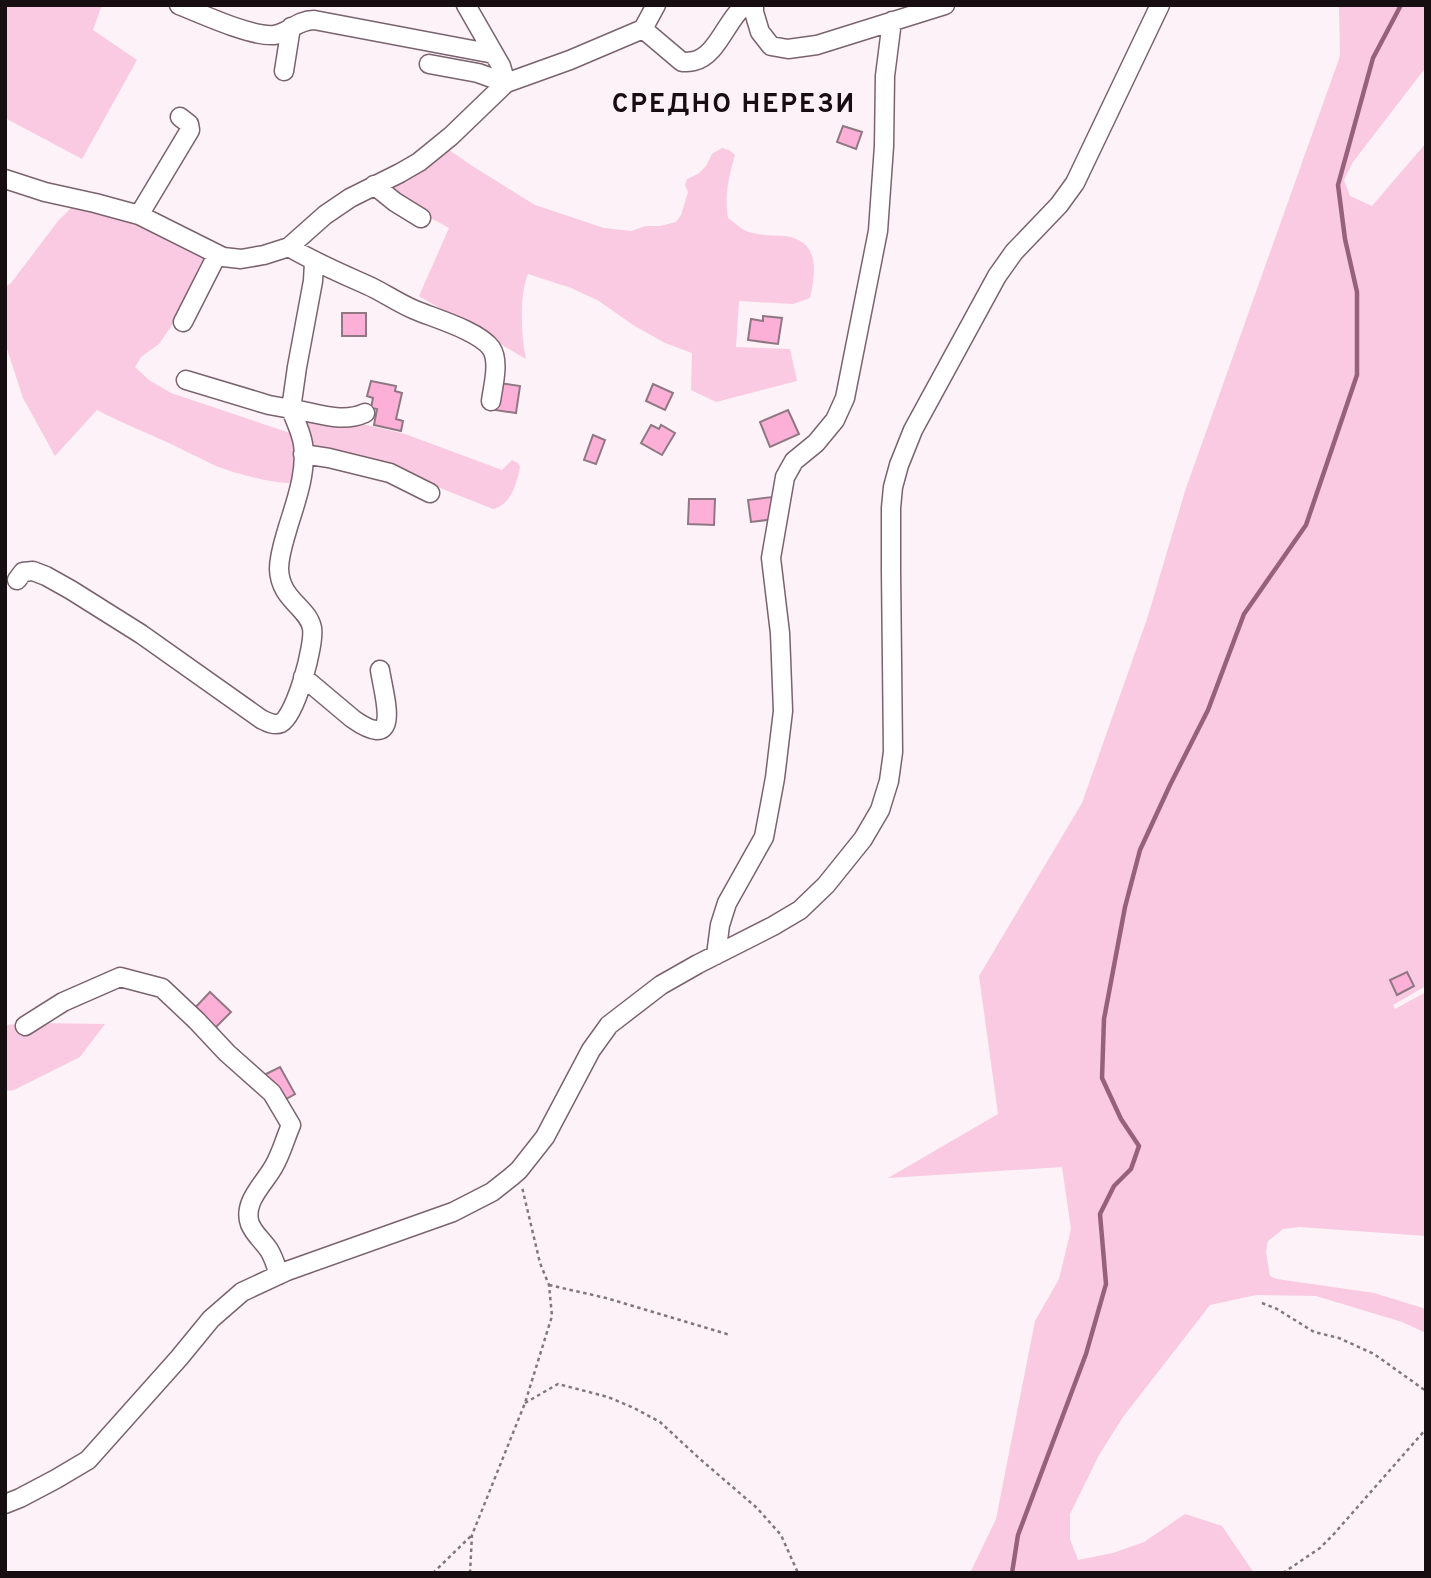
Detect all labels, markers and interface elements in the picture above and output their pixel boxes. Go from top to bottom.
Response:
district label: СРЕДНО НЕРЕЗИ [612,89,856,122]

